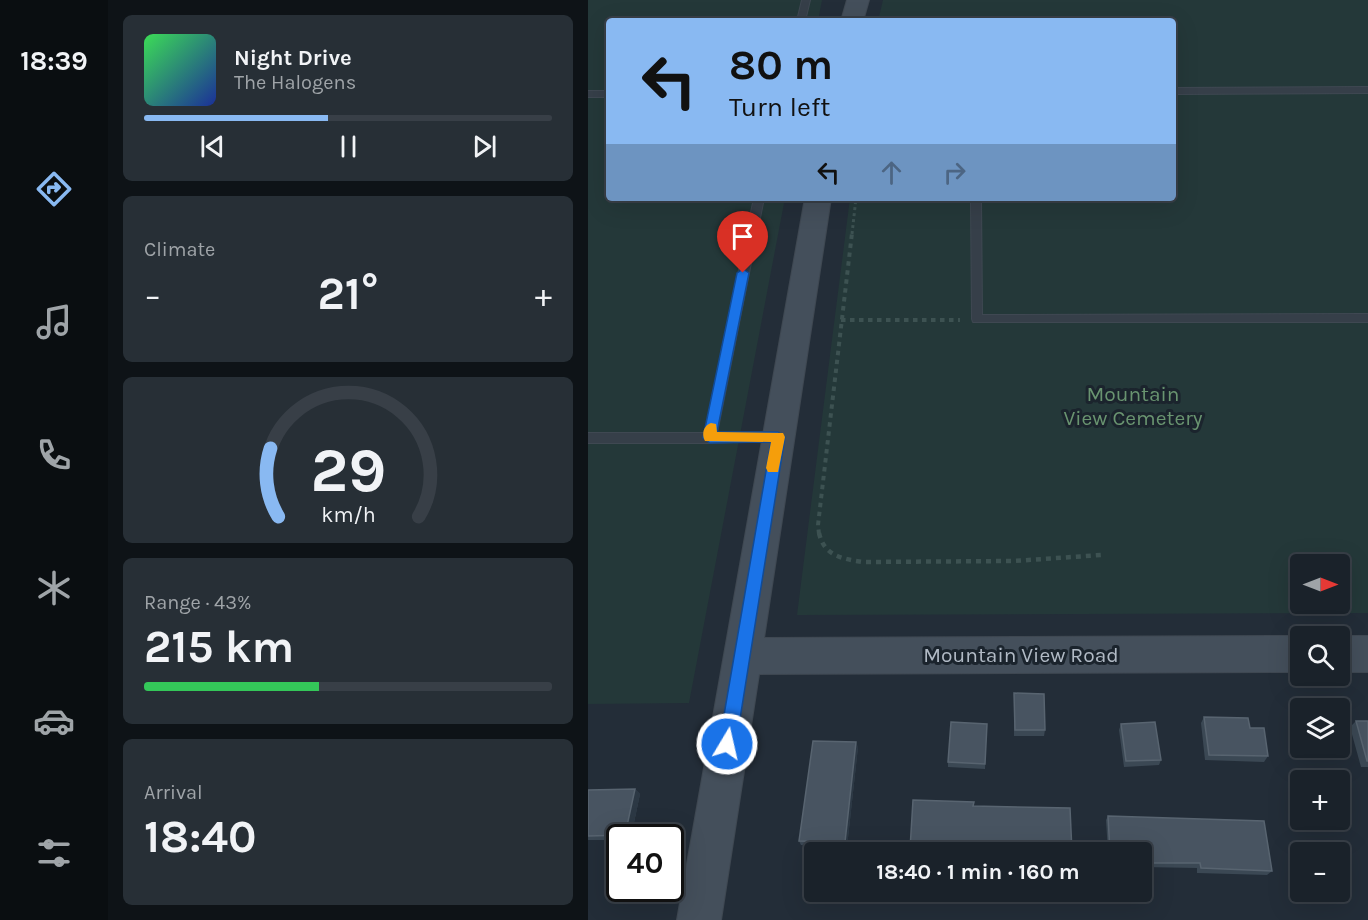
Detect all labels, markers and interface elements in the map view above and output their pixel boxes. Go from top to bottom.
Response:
text: 80 m [729,40,833,90]
icon: left [630,42,708,120]
text: 18:39 [20,45,88,77]
text: Night Drive [234,45,352,71]
text: The Halogens [234,71,356,94]
text: Turn left [729,91,830,123]
icon: previous [196,130,229,163]
icon: pause [332,130,365,163]
icon: next [468,130,501,163]
icon: left [812,156,845,189]
icon: ahead [875,156,908,189]
icon: right [938,156,971,189]
icon: directions [33,168,75,210]
pin [717,211,768,273]
icon: arrive [726,220,759,253]
text: Climate [144,238,215,261]
text: 21° [318,268,378,320]
text: − [144,276,161,314]
text: + [535,276,552,314]
icon: music [33,301,75,343]
park label: Mountain View Cemetery [1063,382,1203,430]
icon: phone [33,434,75,476]
text: 29 [310,434,386,507]
text: km/h [321,502,375,527]
north arrow [1290,554,1350,614]
map controls [1290,554,1350,902]
icon: climate [33,567,75,609]
text: Range · 43% [144,591,251,614]
text: 215 km [144,621,294,673]
button: search [1290,626,1350,686]
street label: Mountain View Road [923,643,1119,667]
button: layers [1290,698,1350,758]
icon: car [33,700,75,742]
position arrow [695,712,759,776]
button: + [1290,770,1350,830]
text: Arrival [144,781,203,804]
text: 18:40 [144,811,257,863]
speed limit sign: 40 [606,824,684,902]
icon: filters [33,832,75,874]
button: − [1290,842,1350,902]
text: 18:40 · 1 min · 160 m [876,859,1080,885]

